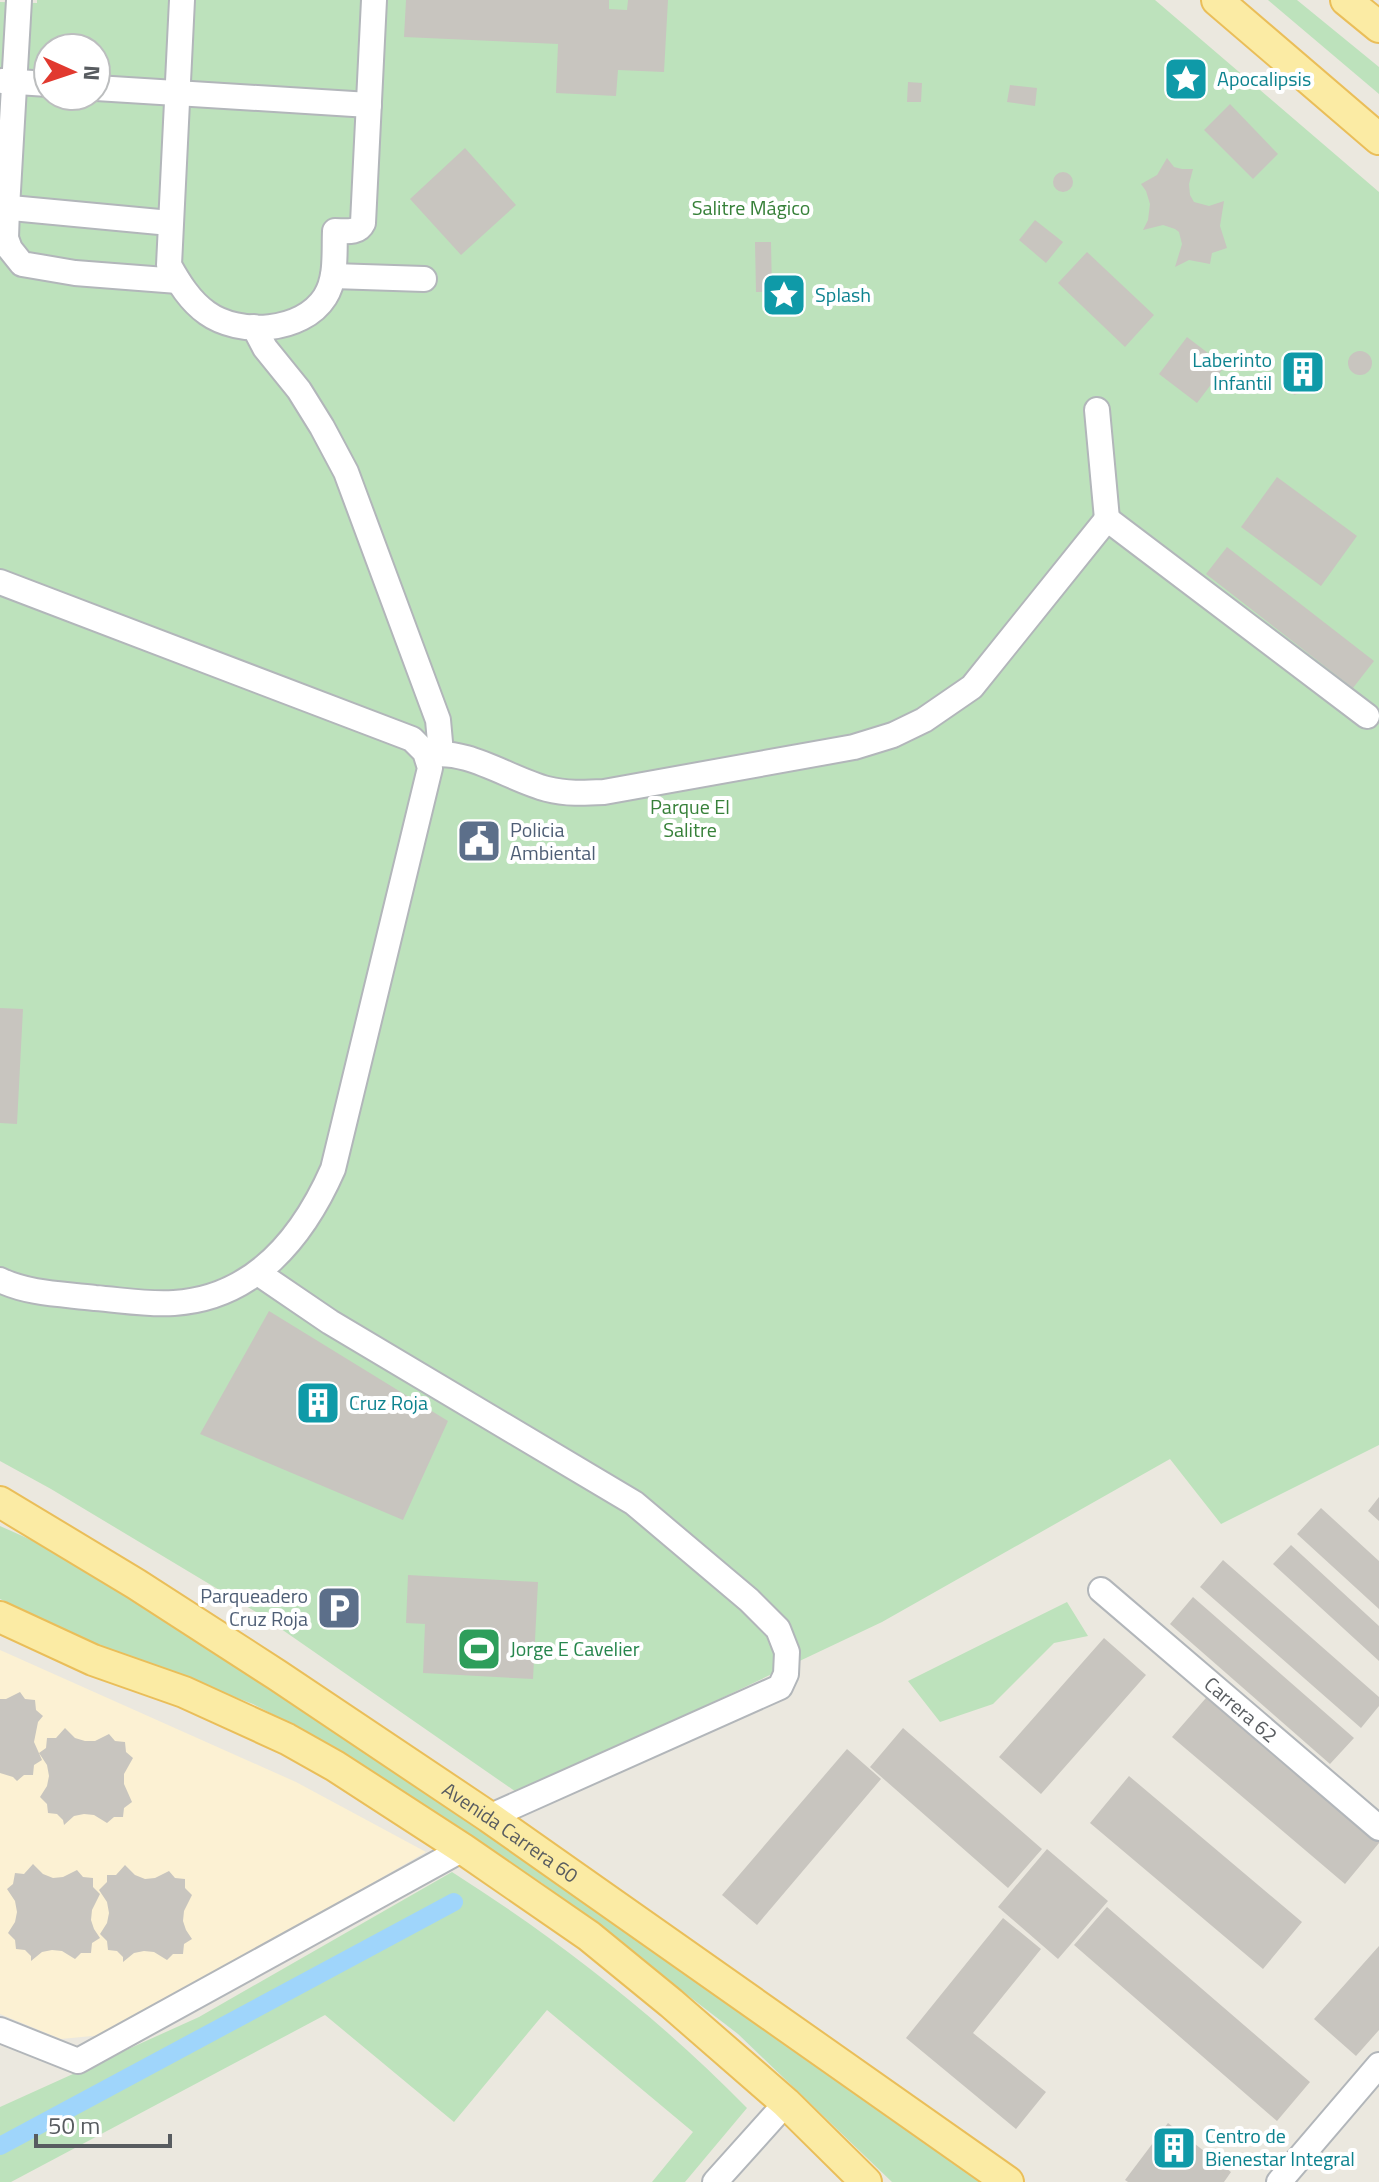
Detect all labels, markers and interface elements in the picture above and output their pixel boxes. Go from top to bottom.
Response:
north arrow [32,32,112,112]
place icon: Apocalipsis [1162,55,1210,103]
place label: Apocalipsis [1217,63,1311,94]
text: N [75,65,109,82]
park label: Salitre Mágico [692,192,810,223]
place icon: Splash [760,271,808,319]
place label: Splash [815,279,871,310]
place label: Laberinto Infantil [1192,344,1272,398]
building icon: Laberinto Infantil [1279,348,1327,396]
park label: Parque El Salitre [650,791,730,845]
place label: Policia Ambiental [510,814,596,868]
public building icon: Policia Ambiental [455,817,503,865]
building icon: Cruz Roja [294,1379,342,1427]
place label: Cruz Roja [349,1387,428,1418]
place label: Parqueadero Cruz Roja [200,1580,308,1634]
parking icon: Parqueadero Cruz Roja [315,1584,363,1632]
sports icon: Jorge E Cavelier [455,1625,503,1673]
place label: Jorge E Cavelier [510,1633,640,1664]
street label: Carrera 62 [1197,1669,1285,1750]
street label: Avenida Carrera 60 [436,1774,585,1890]
scale bar [36,2098,170,2148]
text: 50 m [48,2107,100,2143]
place label: Centro de Bienestar Integral [1205,2120,1355,2174]
building icon: Centro de Bienestar Integral [1150,2124,1198,2172]

